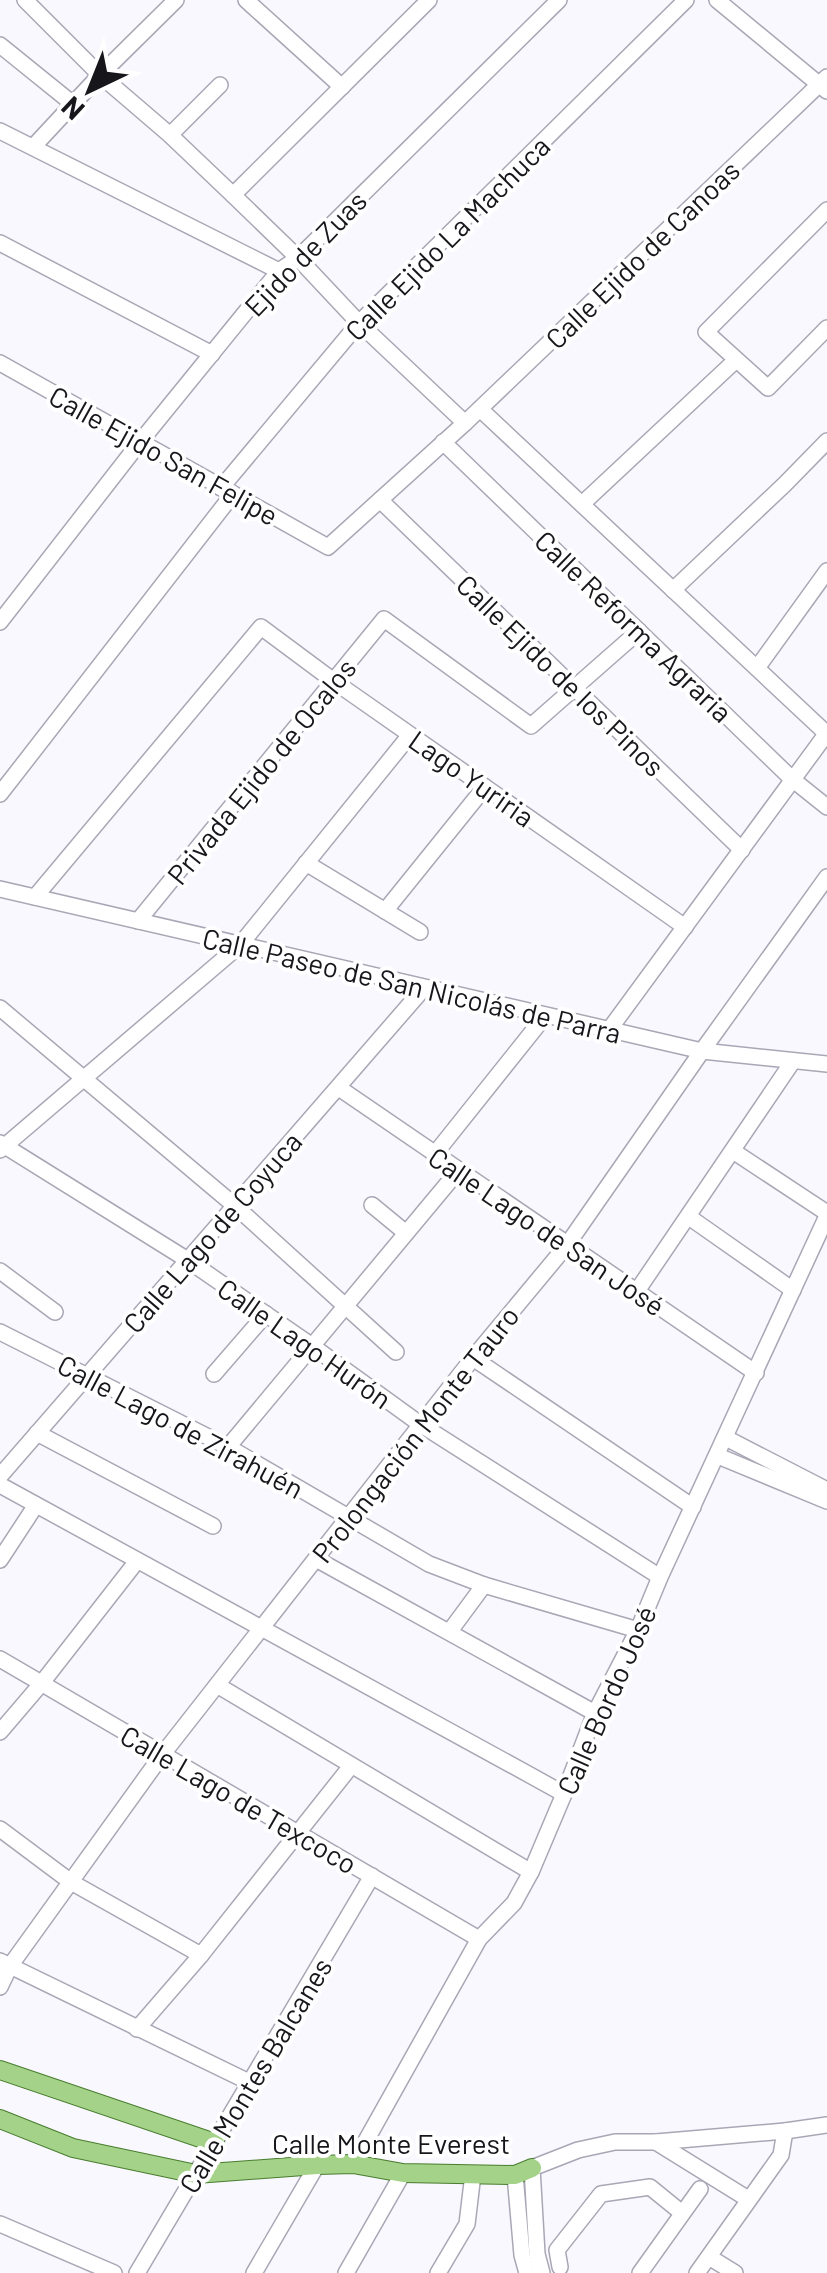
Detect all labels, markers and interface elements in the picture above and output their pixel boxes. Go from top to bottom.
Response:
north arrow [40,40,140,140]
text: N [54,90,91,128]
street label: Calle Ejido La Machuca [338,129,556,347]
street label: Calle Ejido de Canoas [538,153,746,355]
street label: Ejido de Zuas [237,183,373,323]
street label: Calle Ejido San Felipe [44,378,284,532]
street label: Calle Reforma Agraria [528,523,740,729]
street label: Calle Ejido de los Pinos [450,567,672,783]
street label: Privada Ejido de Ocalos [159,651,363,891]
street label: Lago Yuriria [403,722,541,834]
street label: Calle Paseo de San Nicolás de Parra [199,920,625,1050]
street label: Calle Lago de Coyuca [116,1125,308,1339]
street label: Calle Lago de San José [422,1139,672,1323]
street label: Calle Lago Hurón [212,1271,398,1415]
street label: Prolongación Monte Tauro [304,1299,526,1569]
street label: Calle Lago de Zirahuén [52,1347,310,1505]
street label: Calle Bordo José [549,1600,663,1800]
street label: Calle Lago de Texcoco [115,1717,363,1881]
street label: Calle Montes Balcanes [171,1951,339,2199]
street label: Calle Monte Everest [272,2126,510,2160]

